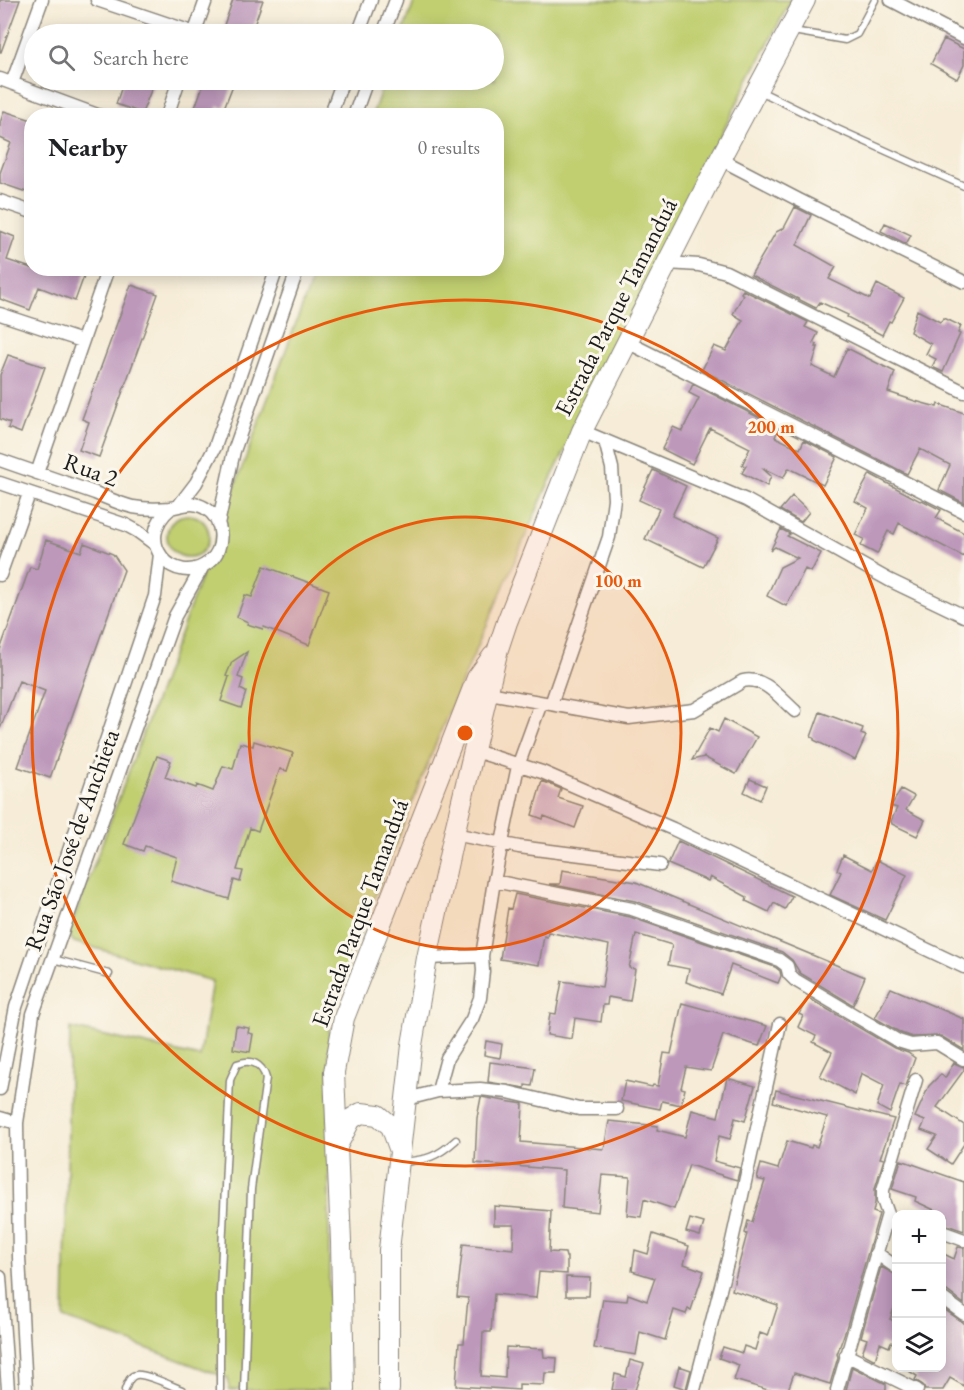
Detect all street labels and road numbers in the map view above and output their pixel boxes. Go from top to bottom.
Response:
street label: Estrada Parque Tamanduá [547,192,684,421]
street label: Rua 2 [60,445,123,494]
street label: Rua São José de Anchieta [17,724,126,955]
street label: Estrada Parque Tamanduá [304,794,415,1031]

